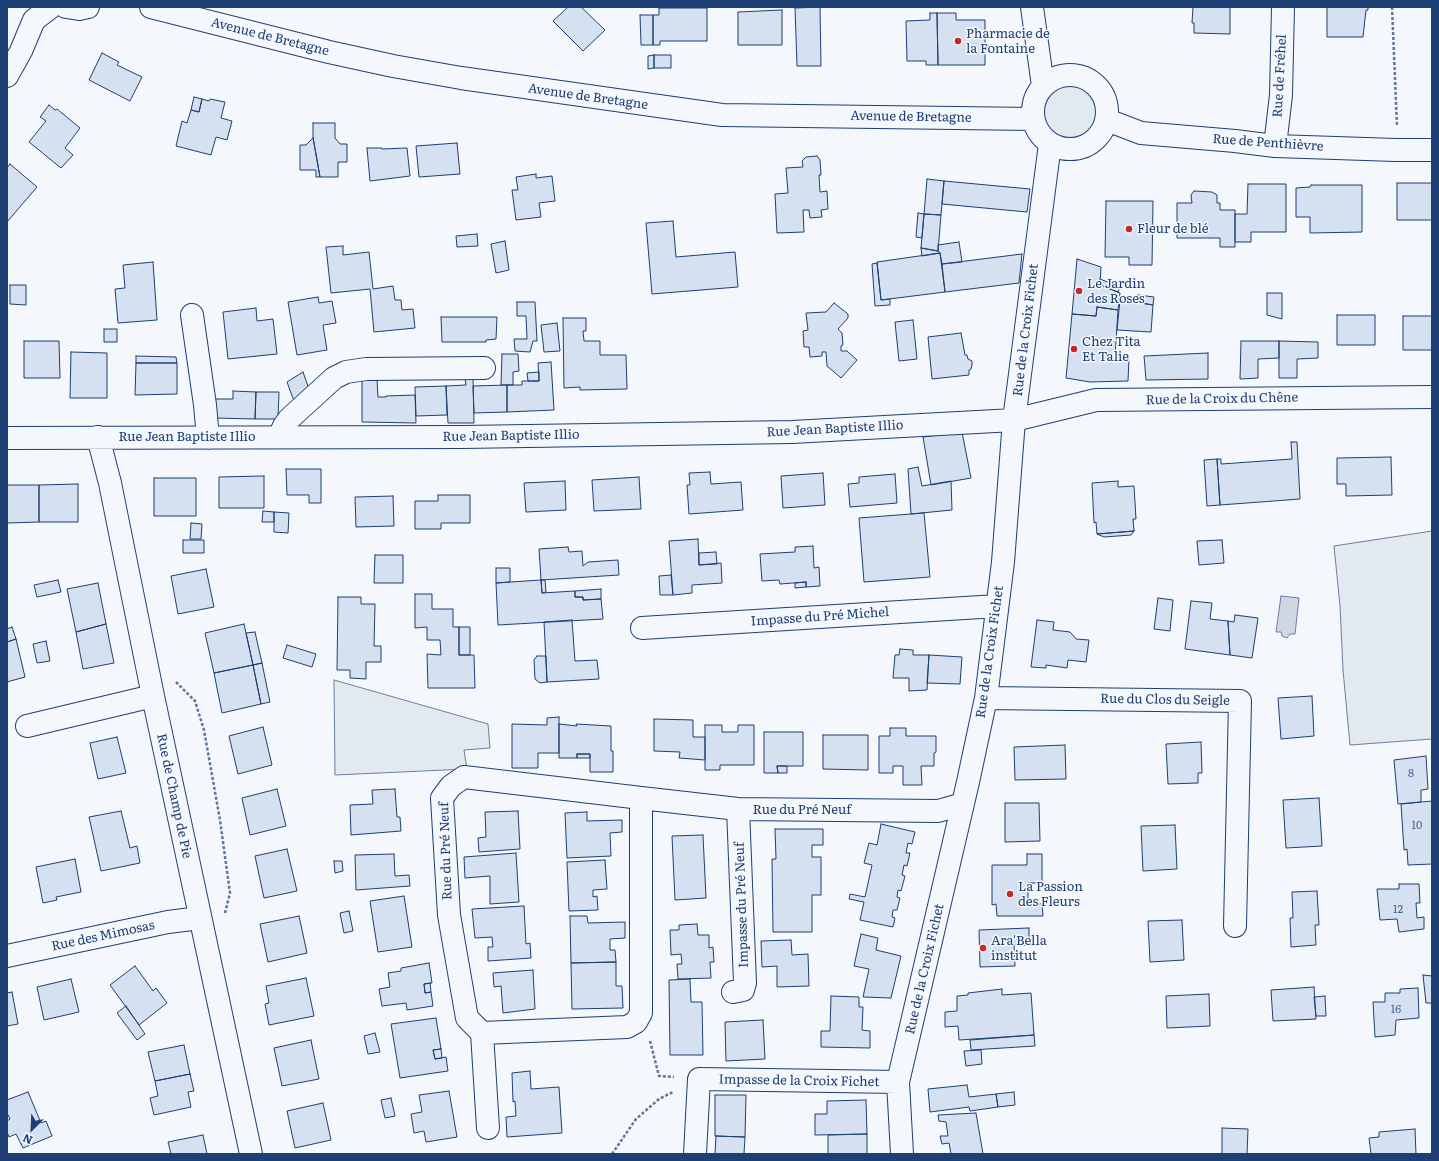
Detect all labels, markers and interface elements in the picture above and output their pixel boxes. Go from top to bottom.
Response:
street label: Avenue de Bretagne [209,15,331,59]
place label: Pharmacie de la Fontaine [966,26,1050,57]
street label: Rue de Fréhel [1270,34,1290,118]
marker: Pharmacie de la Fontaine [953,36,963,46]
street label: Avenue de Bretagne [527,81,649,113]
street label: Avenue de Bretagne [850,108,972,126]
street label: Rue de Penthièvre [1212,131,1324,155]
place label: Fleur de blé [1137,221,1208,237]
marker: Fleur de blé [1124,224,1134,234]
street label: Rue de la Croix Fichet [1010,263,1042,397]
place label: Le Jardin des Roses [1087,276,1145,307]
marker: Le Jardin des Roses [1074,286,1084,296]
place label: Chez Tita Et Talie [1082,334,1141,365]
marker: Chez Tita Et Talie [1069,344,1079,354]
street label: Rue de la Croix du Chêne [1146,390,1298,408]
street label: Rue Jean Baptiste Illio [766,418,904,440]
street label: Rue Jean Baptiste Illio [442,427,580,445]
street label: Rue Jean Baptiste Illio [118,429,256,445]
street label: Rue de la Croix Fichet [973,585,1007,719]
street label: Impasse du Pré Michel [750,604,890,630]
street label: Rue du Clos du Seigle [1100,691,1230,709]
street label: Rue de Champ de Pie [153,732,195,860]
house number: 8 [1408,767,1414,781]
street label: Rue du Pré Neuf [436,802,456,900]
street label: Rue du Pré Neuf [753,802,851,818]
house number: 10 [1412,819,1422,833]
street label: Impasse du Pré Neuf [732,842,752,968]
place label: La Passion des Fleurs [1018,879,1083,910]
marker: La Passion des Fleurs [1005,889,1015,899]
street label: Rue de la Croix Fichet [902,902,948,1036]
house number: 12 [1393,903,1403,917]
street label: Rue des Mimosas [50,917,156,955]
place label: Ara'Bella institut [991,933,1047,964]
marker: Ara'Bella institut [978,943,988,953]
house number: 16 [1391,1003,1401,1017]
street label: Impasse de la Croix Fichet [718,1072,880,1090]
north arrow [12,1109,52,1149]
text: N [20,1131,35,1149]

